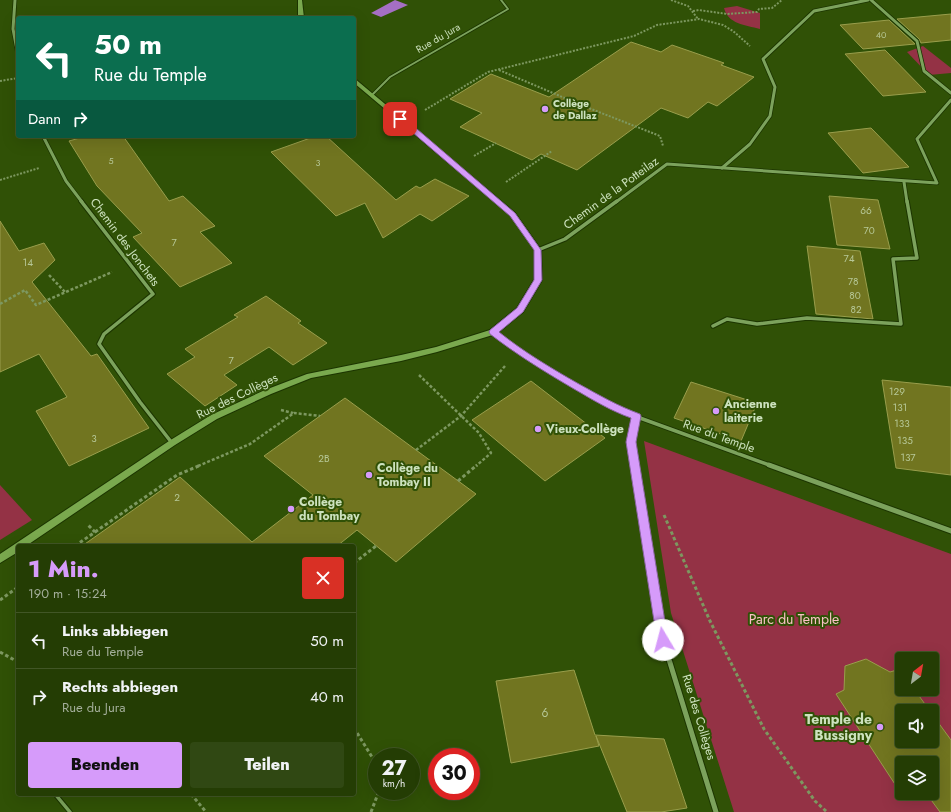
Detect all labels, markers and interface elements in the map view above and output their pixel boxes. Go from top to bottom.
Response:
street label: Rue du Jura [413,19,463,57]
text: 50 m [94,24,162,65]
house number: 40 [876,28,887,41]
icon: left [28,32,80,84]
text: Rue du Temple [94,62,207,88]
place label: Collège de Dallaz [553,96,597,123]
pin [383,102,417,136]
marker: Collège de Dallaz [540,104,550,114]
text: Dann [28,108,61,130]
icon: right [69,108,91,130]
icon: arrive [389,108,411,130]
street label: Chemin de la Potteilaz [560,152,663,234]
house number: 5 [108,154,114,167]
house number: 3 [316,156,321,169]
street label: Chemin des Jonchets [86,194,164,290]
house number: 66 [860,203,872,218]
house number: 70 [863,223,875,238]
house number: 7 [171,235,177,250]
house number: 74 [843,251,855,266]
house number: 14 [23,255,33,270]
house number: 78 [848,274,858,289]
house number: 80 [849,288,861,303]
house number: 82 [850,302,862,317]
house number: 7 [228,353,234,368]
street label: Rue des Collèges [193,368,281,424]
house number: 129 [889,384,905,399]
place label: Ancienne laiterie [723,395,777,427]
house number: 131 [893,400,907,415]
marker: Ancienne laiterie [711,406,721,416]
street label: Rue du Temple [681,415,757,457]
house number: 133 [894,416,910,431]
place label: Vieux-Collège [545,420,624,438]
marker: Vieux-Collège [533,424,543,434]
house number: 3 [91,431,97,446]
house number: 135 [897,433,913,448]
house number: 137 [900,450,916,465]
house number: 2B [318,451,330,466]
place label: Collège du Tombay II [377,459,438,491]
marker: Collège du Tombay II [364,470,374,480]
house number: 2 [174,490,180,505]
place label: Collège du Tombay [299,493,360,525]
marker: Collège du Tombay [286,504,296,514]
text: 1 Min. [28,551,99,586]
button: close [302,557,344,599]
text: 190 m · 15:24 [28,584,107,603]
park label: Parc du Temple [749,609,839,629]
position arrow [642,619,684,661]
text: Links abbiegen [62,620,168,642]
icon: left [28,630,50,652]
text: 50 m [310,630,344,652]
text: Rue du Temple [62,642,144,661]
north arrow [895,652,939,696]
map controls [895,652,939,800]
street label: Rue des Collèges [677,672,721,762]
text: Rechts abbiegen [62,676,178,698]
icon: right [28,686,50,708]
text: 40 m [310,686,344,708]
text: Rue du Jura [62,698,126,717]
house number: 6 [542,704,549,722]
button: sound [895,704,939,748]
place label: Temple de Bussigny [805,709,873,745]
marker: Temple de Bussigny [875,722,885,732]
button: Beenden [28,742,182,788]
button: Teilen [190,742,344,788]
speed limit sign: 30 [428,748,480,800]
text: 27 [381,754,407,783]
button: layers [895,756,939,800]
text: km/h [383,776,405,791]

